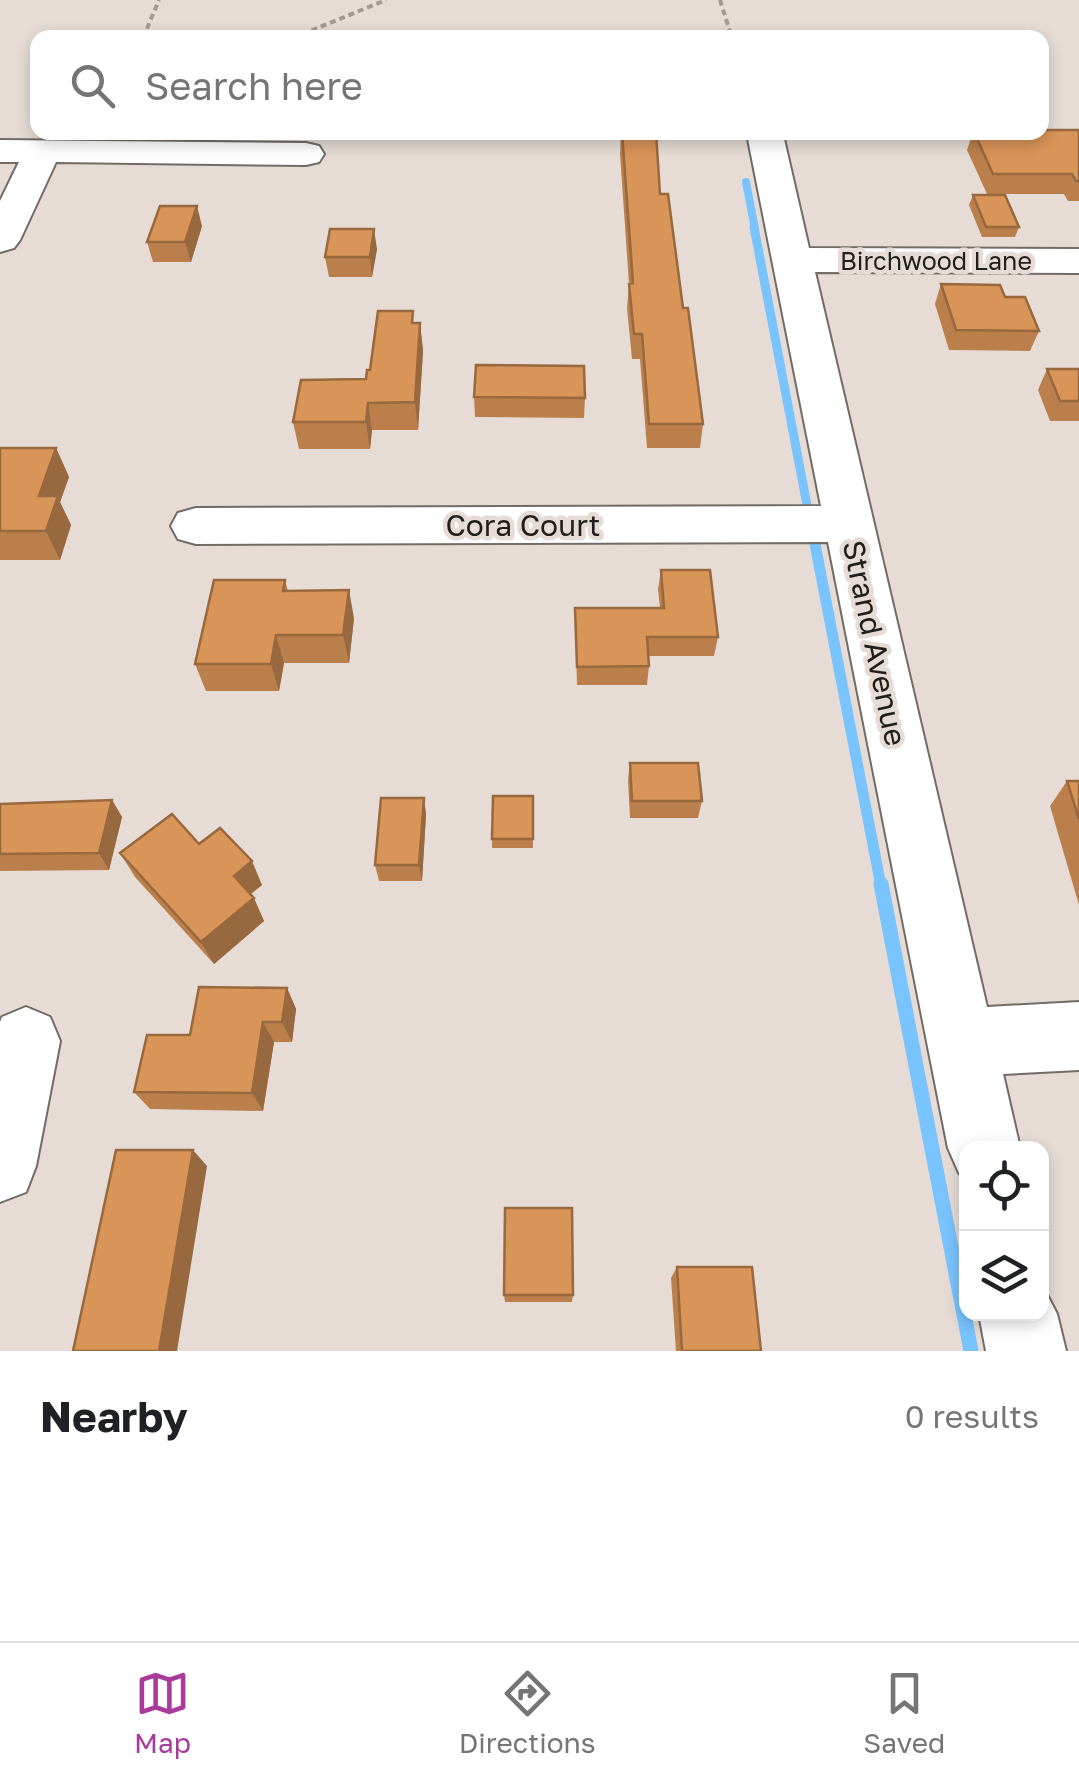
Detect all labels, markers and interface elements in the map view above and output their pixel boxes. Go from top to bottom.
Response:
search box [30,30,1049,140]
icon: search [65,58,120,113]
text: Search here [145,63,363,108]
street label: Birchwood Lane [840,245,1032,276]
street label: Cora Court [445,507,601,543]
street label: Strand Avenue [836,537,914,749]
map controls [959,1141,1049,1321]
button: locate [959,1141,1049,1231]
button: layers [959,1231,1049,1321]
text: Nearby [40,1391,188,1441]
text: 0 results [905,1397,1039,1435]
tab: Map [134,1666,191,1759]
tab: Directions [459,1666,596,1759]
tab: Saved [863,1666,945,1759]

